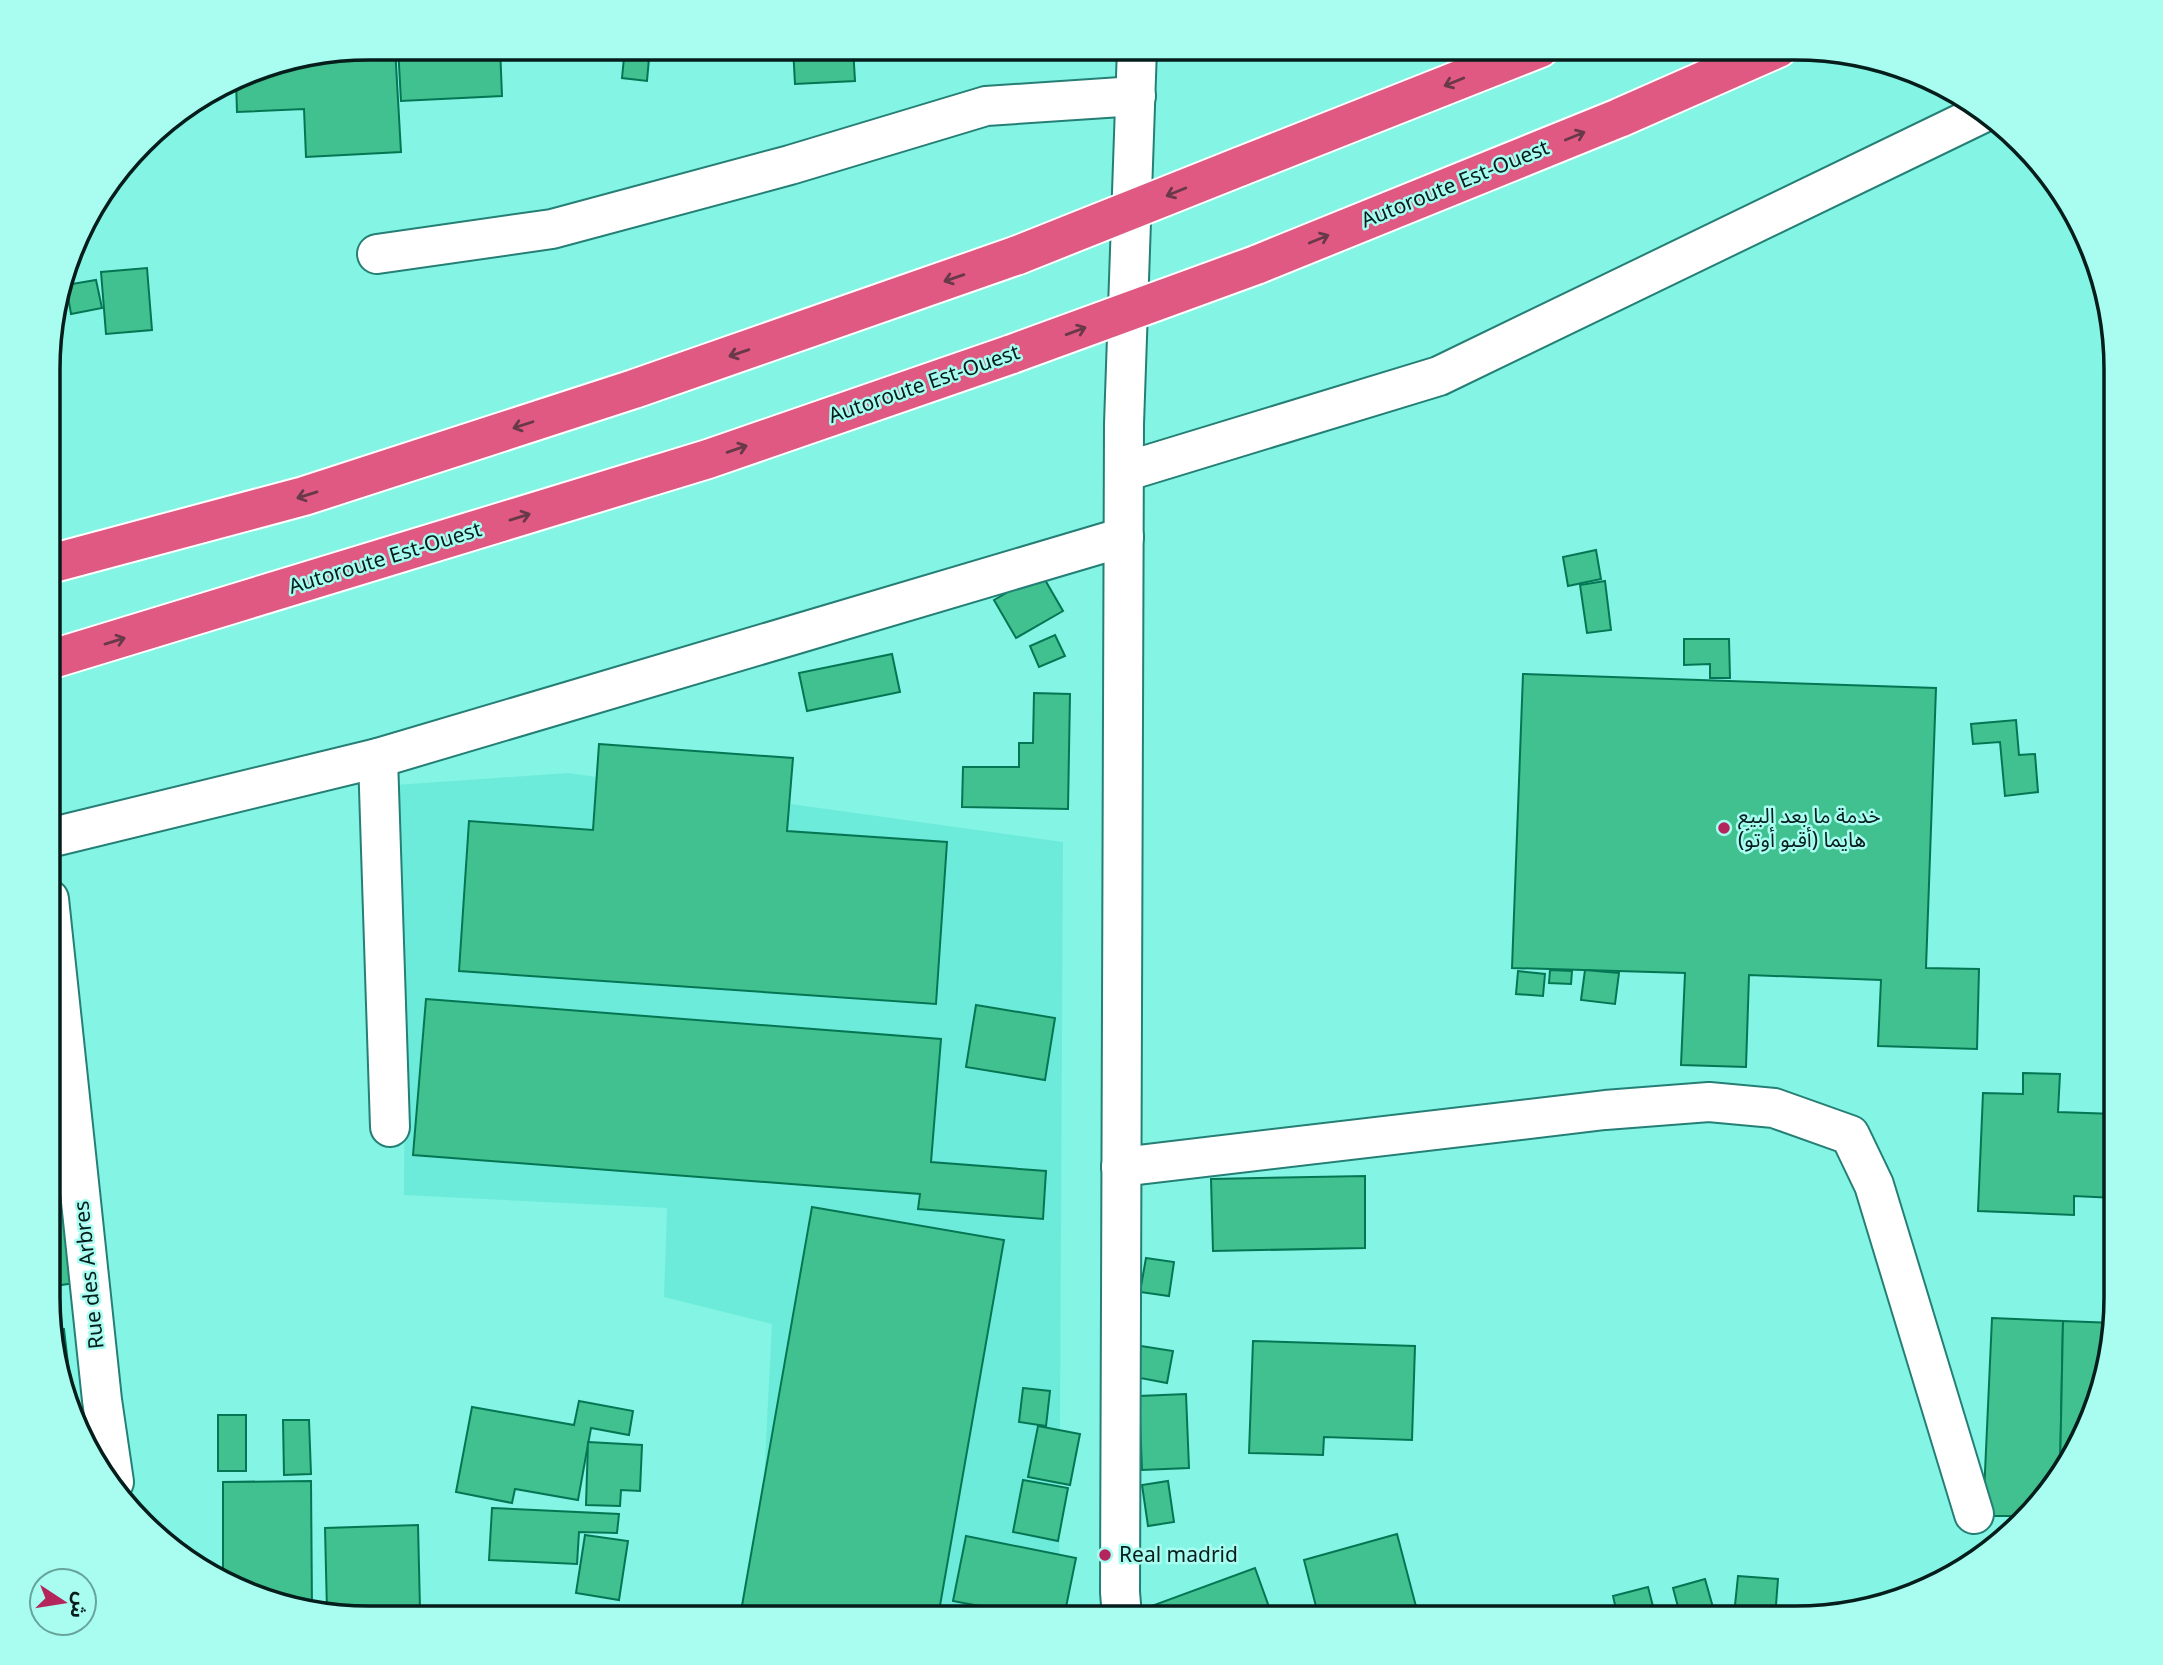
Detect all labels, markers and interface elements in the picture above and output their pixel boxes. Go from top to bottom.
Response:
one-way arrow [1443,76,1465,89]
one-way arrow [1564,128,1586,141]
street label: Autoroute Est-Ouest [1356,132,1553,234]
one-way arrow [1165,187,1187,200]
one-way arrow [1307,232,1329,245]
one-way arrow [943,273,965,285]
one-way arrow [1065,323,1087,336]
street label: Autoroute Est-Ouest [824,337,1023,429]
one-way arrow [728,347,750,360]
one-way arrow [513,420,535,432]
one-way arrow [725,442,747,454]
one-way arrow [296,489,318,502]
one-way arrow [508,509,530,522]
street label: Autoroute Est-Ouest [285,514,485,600]
one-way arrow [103,634,125,646]
place label: خدمة ما بعد البيع هايما (أقبو أوتو) [1738,801,1881,853]
marker: خدمة ما بعد البيع هايما (أقبو أوتو) [1716,820,1732,836]
street label: Rue des Arbres [66,1200,110,1351]
place label: Real madrid [1119,1540,1238,1568]
marker: Real madrid [1097,1547,1113,1563]
north arrow [28,1567,98,1637]
text: ش [64,1590,95,1621]

